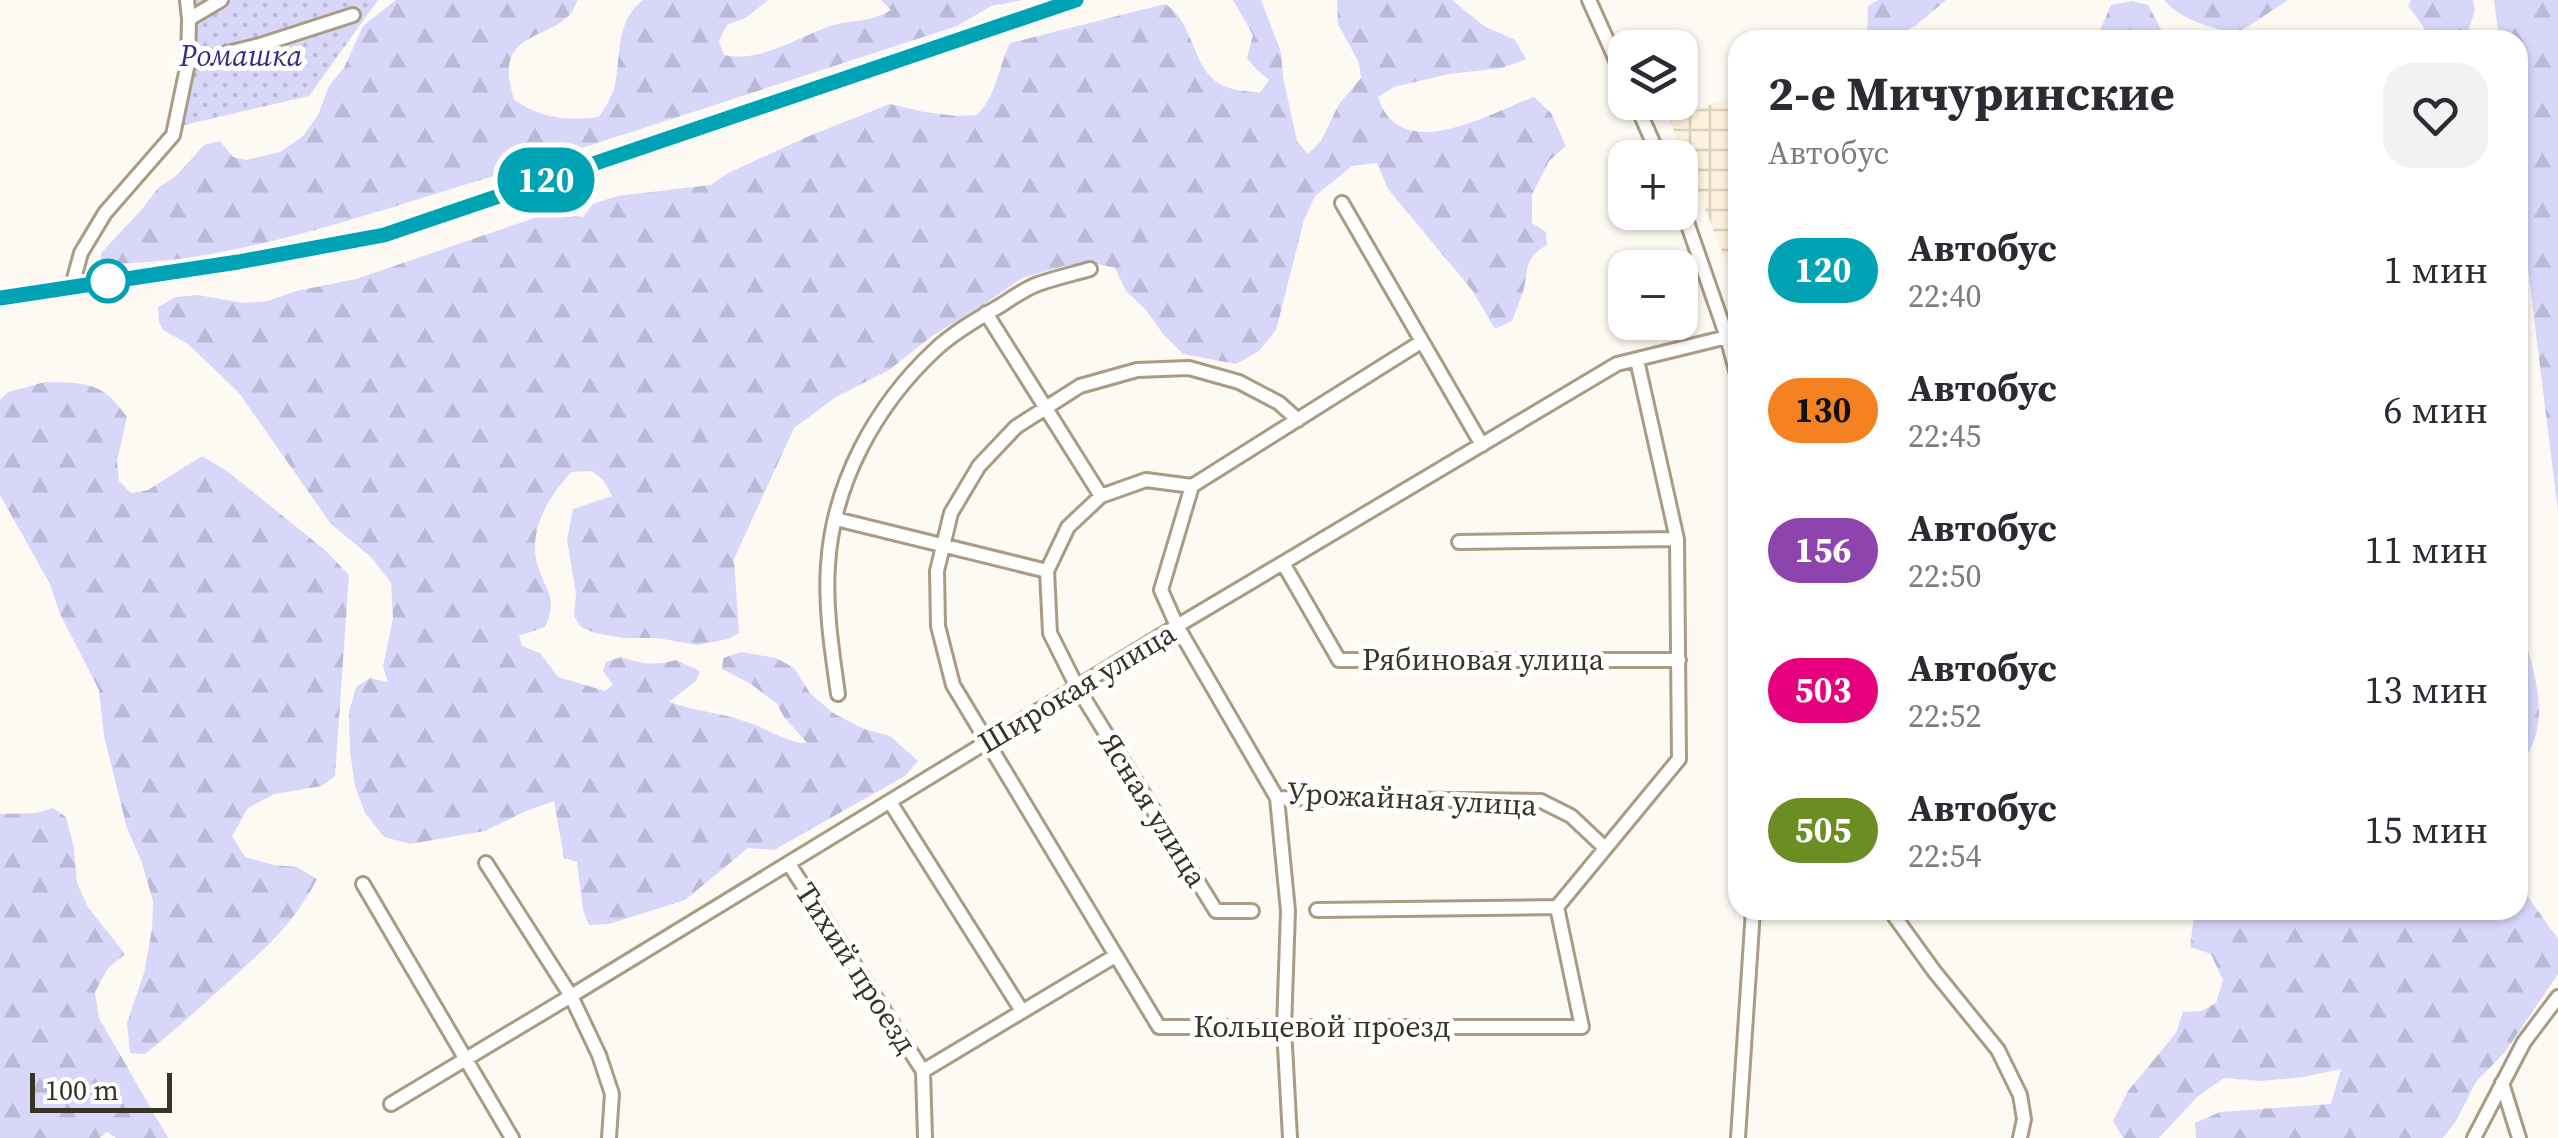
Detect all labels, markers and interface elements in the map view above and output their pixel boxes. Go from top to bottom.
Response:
map controls [1608,30,1698,340]
button: layers [1608,30,1698,120]
park label: Ромашка [179,35,303,76]
text: 2-е Мичуринские [1768,60,2175,126]
button: heart [2383,63,2488,168]
text: Автобус [1768,131,1889,175]
button: + [1608,140,1698,230]
line badge: 120 [488,148,604,212]
text: 120 [518,156,574,204]
text: Автобус [1908,222,2057,274]
text: 1 мин [2383,244,2488,296]
text: 120 [1795,246,1851,294]
button: − [1608,250,1698,340]
unlabelled marker [87,260,129,302]
text: 22:40 [1908,274,1982,318]
text: Автобус [1908,362,2057,414]
text: 6 мин [2383,384,2488,436]
text: 130 [1795,386,1851,434]
text: 22:45 [1908,414,1982,458]
text: Автобус [1908,502,2057,554]
text: 11 мин [2364,524,2488,576]
text: 156 [1795,526,1851,574]
text: 22:50 [1908,554,1982,598]
street label: Широкая улица [971,612,1184,763]
street label: Рябиновая улица [1362,639,1605,680]
text: Автобус [1908,642,2057,694]
text: 13 мин [2364,664,2488,716]
text: 503 [1795,666,1851,714]
text: 22:52 [1908,694,1982,738]
street label: Ясная улица [1090,725,1218,895]
street label: Урожайная улица [1286,771,1539,826]
text: Автобус [1908,782,2057,834]
text: 15 мин [2364,804,2488,856]
text: 505 [1795,806,1851,854]
text: 22:54 [1908,834,1982,878]
street label: Тихий проезд [786,874,927,1061]
street label: Кольцевой проезд [1194,1006,1450,1047]
scale bar [30,1068,172,1112]
text: 100 m [45,1071,119,1109]

